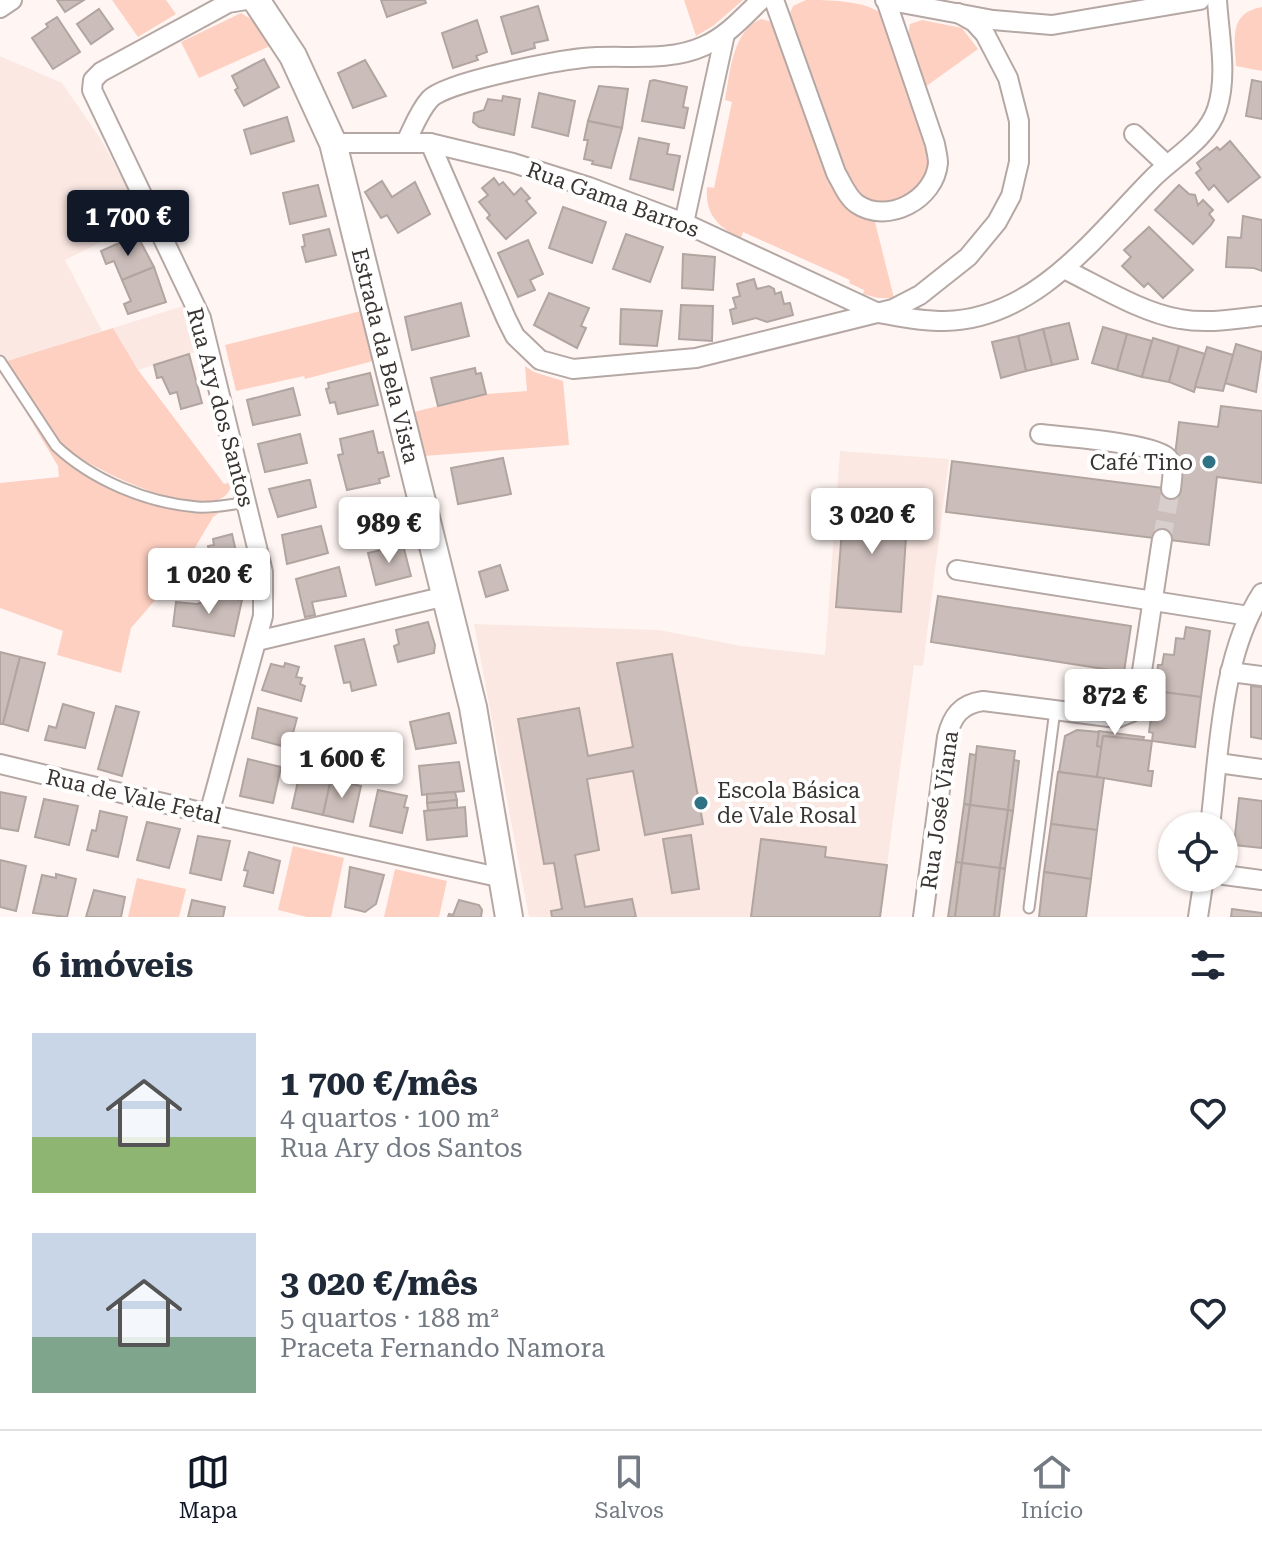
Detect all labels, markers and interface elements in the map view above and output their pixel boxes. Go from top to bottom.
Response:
street label: Rua Gama Barros [523,157,702,242]
pin: 1 700 € [54,190,202,258]
text: 1 700 € [85,201,171,231]
street label: Estrada da Bela Vista [347,246,424,466]
street label: Rua Ary dos Santos [182,305,259,509]
place label: Café Tino [1090,450,1193,475]
marker: Café Tino [1200,453,1218,471]
pin: 3 020 € [798,488,946,556]
pin: 989 € [333,497,445,565]
text: 3 020 € [829,499,915,529]
text: 989 € [357,508,421,538]
pin: 1 020 € [135,548,283,616]
text: 1 020 € [166,559,252,589]
pin: 872 € [1059,669,1171,737]
text: 872 € [1083,680,1147,710]
street label: Rua José Viana [916,729,963,891]
pin: 1 600 € [268,732,416,800]
text: 1 600 € [299,743,385,773]
street label: Rua de Vale Fetal [44,764,224,829]
place label: Escola Básica de Vale Rosal [717,778,860,828]
marker: Escola Básica de Vale Rosal [692,794,710,812]
map controls [1158,812,1238,892]
button: locate [1158,812,1238,892]
icon: filters [1186,943,1230,987]
text: 6 imóveis [32,945,193,985]
text: 1 700 €/mês [280,1063,478,1103]
icon: home [96,1065,192,1161]
icon: heart [1186,1091,1230,1135]
text: 4 quartos · 100 m² [280,1103,499,1133]
text: Rua Ary dos Santos [280,1133,522,1163]
text: 3 020 €/mês [280,1263,478,1303]
icon: home [96,1265,192,1361]
icon: heart [1186,1291,1230,1335]
text: 5 quartos · 188 m² [280,1303,499,1333]
text: Praceta Fernando Namora [280,1333,605,1363]
tab: Mapa [179,1450,237,1523]
tab: Salvos [595,1450,664,1523]
tab: Início [1021,1450,1083,1523]

